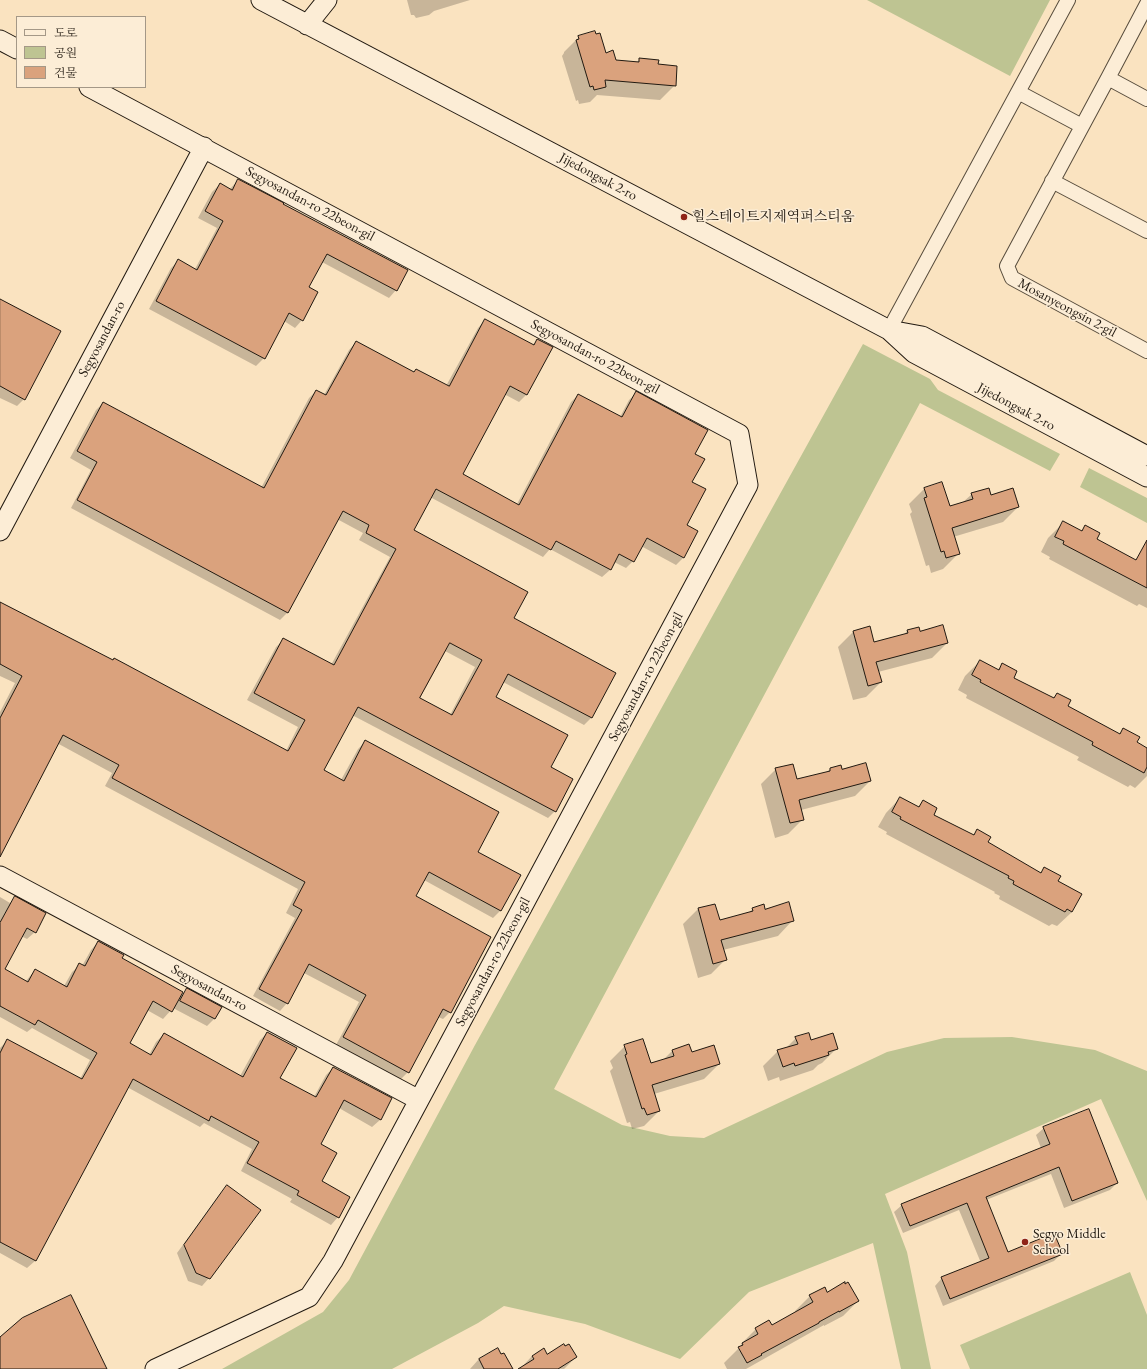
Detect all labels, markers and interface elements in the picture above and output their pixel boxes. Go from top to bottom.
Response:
legend [16,16,146,88]
text: 도로 [54,25,77,41]
text: 공원 [54,45,77,61]
text: 건물 [54,65,77,81]
street label: Jijedongsak 2-ro [556,149,640,205]
street label: Segyosandan-ro 22beon-gil [243,163,377,245]
place label: 힐스테이트지제역퍼스티움 [692,209,854,225]
marker: 힐스테이트지제역퍼스티움 [679,212,689,222]
street label: Mosanyeongsin 2-gil [1015,275,1119,341]
street label: Segyosandan-ro [75,298,129,380]
street label: Segyosandan-ro 22beon-gil [528,316,662,398]
street label: Jijedongsak 2-ro [974,379,1058,435]
street label: Segyosandan-ro 22beon-gil [605,610,687,744]
street label: Segyosandan-ro 22beon-gil [452,895,534,1029]
street label: Segyosandan-ro [168,961,250,1015]
place label: Segyo Middle School [1033,1226,1106,1258]
marker: Segyo Middle School [1020,1237,1030,1247]

